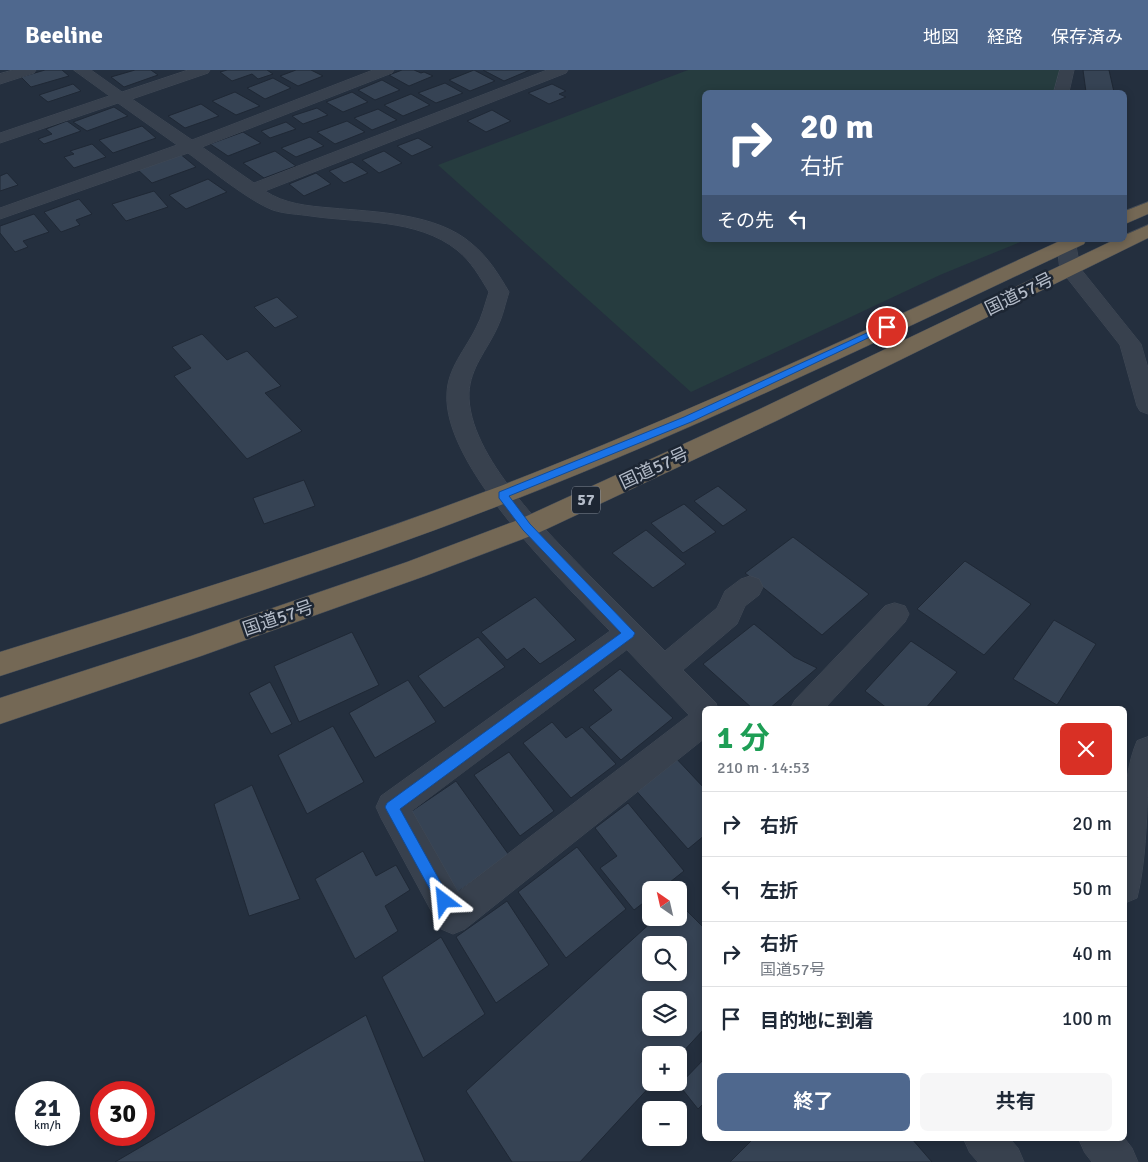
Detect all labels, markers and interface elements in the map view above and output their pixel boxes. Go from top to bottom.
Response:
text: Beeline [25,20,103,50]
text: 地図 [923,26,959,48]
text: 経路 [987,26,1023,48]
text: 保存済み [1051,26,1123,48]
text: 20 m [800,105,874,148]
icon: right [717,110,782,175]
text: 右折 [800,153,844,180]
icon: left [784,205,812,233]
text: その先 [717,209,774,233]
street label: 国道57号 [981,268,1057,320]
pin [866,306,908,348]
icon: arrive [873,313,901,341]
street label: 国道57号 [616,443,692,493]
road number: 57 [572,486,600,514]
street label: 国道57号 [240,596,316,640]
text: 1 分 [717,720,770,757]
button: close [1060,723,1112,775]
text: 210 m · 14:53 [717,758,810,778]
icon: right [717,810,745,838]
text: 20 m [1072,812,1112,836]
text: 右折 [760,814,798,838]
position arrow [417,874,469,926]
icon: left [717,875,745,903]
text: 50 m [1072,877,1112,901]
text: 左折 [760,879,798,903]
north arrow [642,881,688,926]
map controls [642,881,687,1146]
text: 右折 [760,932,798,956]
button: search [642,936,687,981]
icon: right [717,940,745,968]
text: 40 m [1072,942,1112,966]
text: 国道57号 [760,960,825,980]
button: layers [642,991,687,1036]
icon: arrive [717,1005,745,1033]
text: 100 m [1062,1007,1112,1031]
text: 目的地に到着 [760,1009,874,1033]
button: + [642,1046,687,1091]
button: 終了 [717,1073,910,1131]
button: 共有 [920,1073,1112,1131]
speed limit sign: 30 [90,1081,155,1146]
text: 21 [34,1092,61,1123]
button: − [642,1101,687,1146]
text: km/h [34,1118,61,1133]

